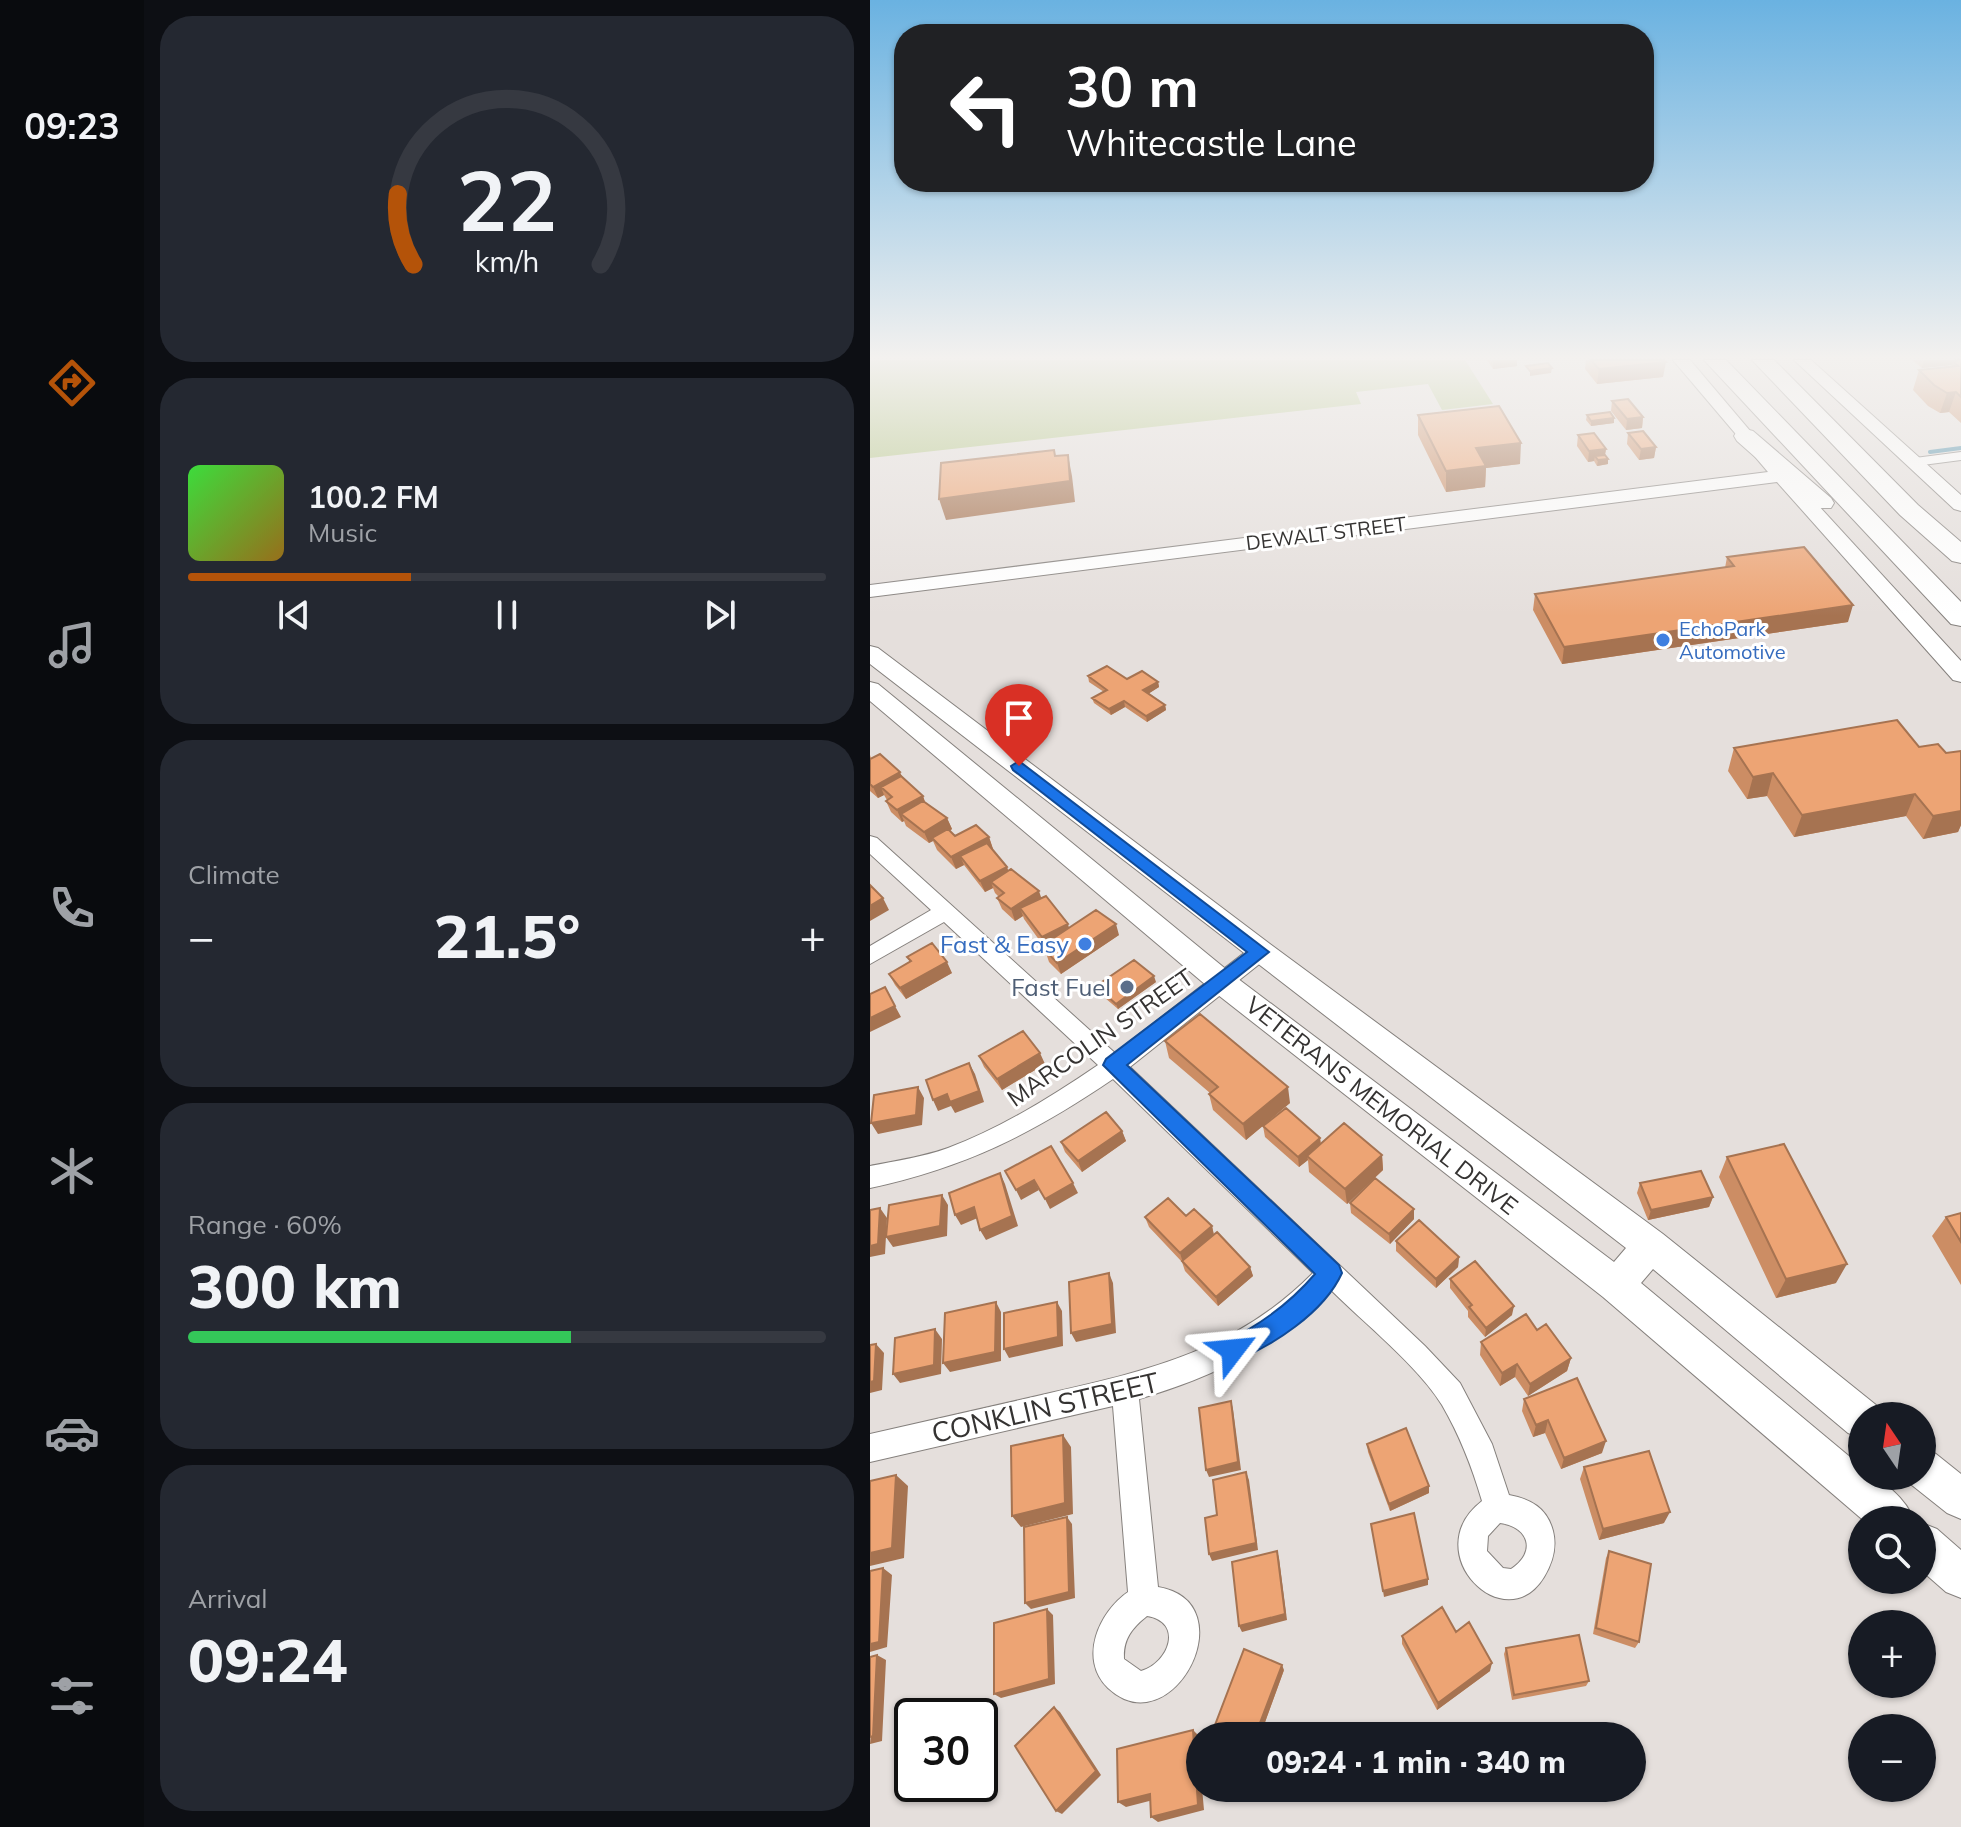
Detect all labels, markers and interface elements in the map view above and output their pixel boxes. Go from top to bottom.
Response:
text: 30 m [1066,51,1199,121]
icon: left [934,56,1038,160]
text: 09:23 [24,103,120,148]
text: Whitecastle Lane [1066,120,1357,165]
text: 22 [457,147,557,252]
text: km/h [475,243,539,279]
icon: directions [44,355,100,411]
text: 100.2 FM [308,478,439,516]
street label: DEWALT STREET [1244,511,1408,555]
text: Music [308,516,377,549]
icon: previous [272,593,316,637]
icon: pause [485,593,529,637]
icon: next [698,593,742,637]
place label: EchoPark Automotive [1679,616,1786,664]
icon: music [44,617,100,673]
marker: EchoPark Automotive [1654,631,1672,649]
pin [985,684,1053,766]
icon: arrive [997,696,1041,740]
text: Climate [188,858,280,891]
icon: phone [44,880,100,936]
text: 21.5° [434,898,580,973]
text: − [188,909,214,964]
text: + [800,909,826,964]
place label: Fast & Easy [940,929,1069,959]
marker: Fast & Easy [1076,935,1094,953]
street label: MARCOLIN STREET [1001,961,1199,1113]
place label: Fast Fuel [1011,972,1111,1002]
marker: Fast Fuel [1118,978,1136,996]
street label: VETERANS MEMORIAL DRIVE [1240,989,1524,1221]
icon: climate [44,1143,100,1199]
text: Range · 60% [188,1208,342,1241]
text: 300 km [188,1248,402,1323]
position arrow [1191,1308,1275,1392]
street label: CONKLIN STREET [928,1364,1162,1450]
north arrow [1848,1402,1936,1490]
map controls [1848,1402,1936,1802]
icon: car [44,1405,100,1461]
button: search [1848,1506,1936,1594]
text: Arrival [188,1582,268,1615]
button: + [1848,1610,1936,1698]
text: 09:24 [188,1622,348,1697]
icon: filters [44,1668,100,1724]
speed limit sign: 30 [894,1698,998,1802]
button: − [1848,1714,1936,1802]
text: 09:24 · 1 min · 340 m [1266,1743,1566,1781]

